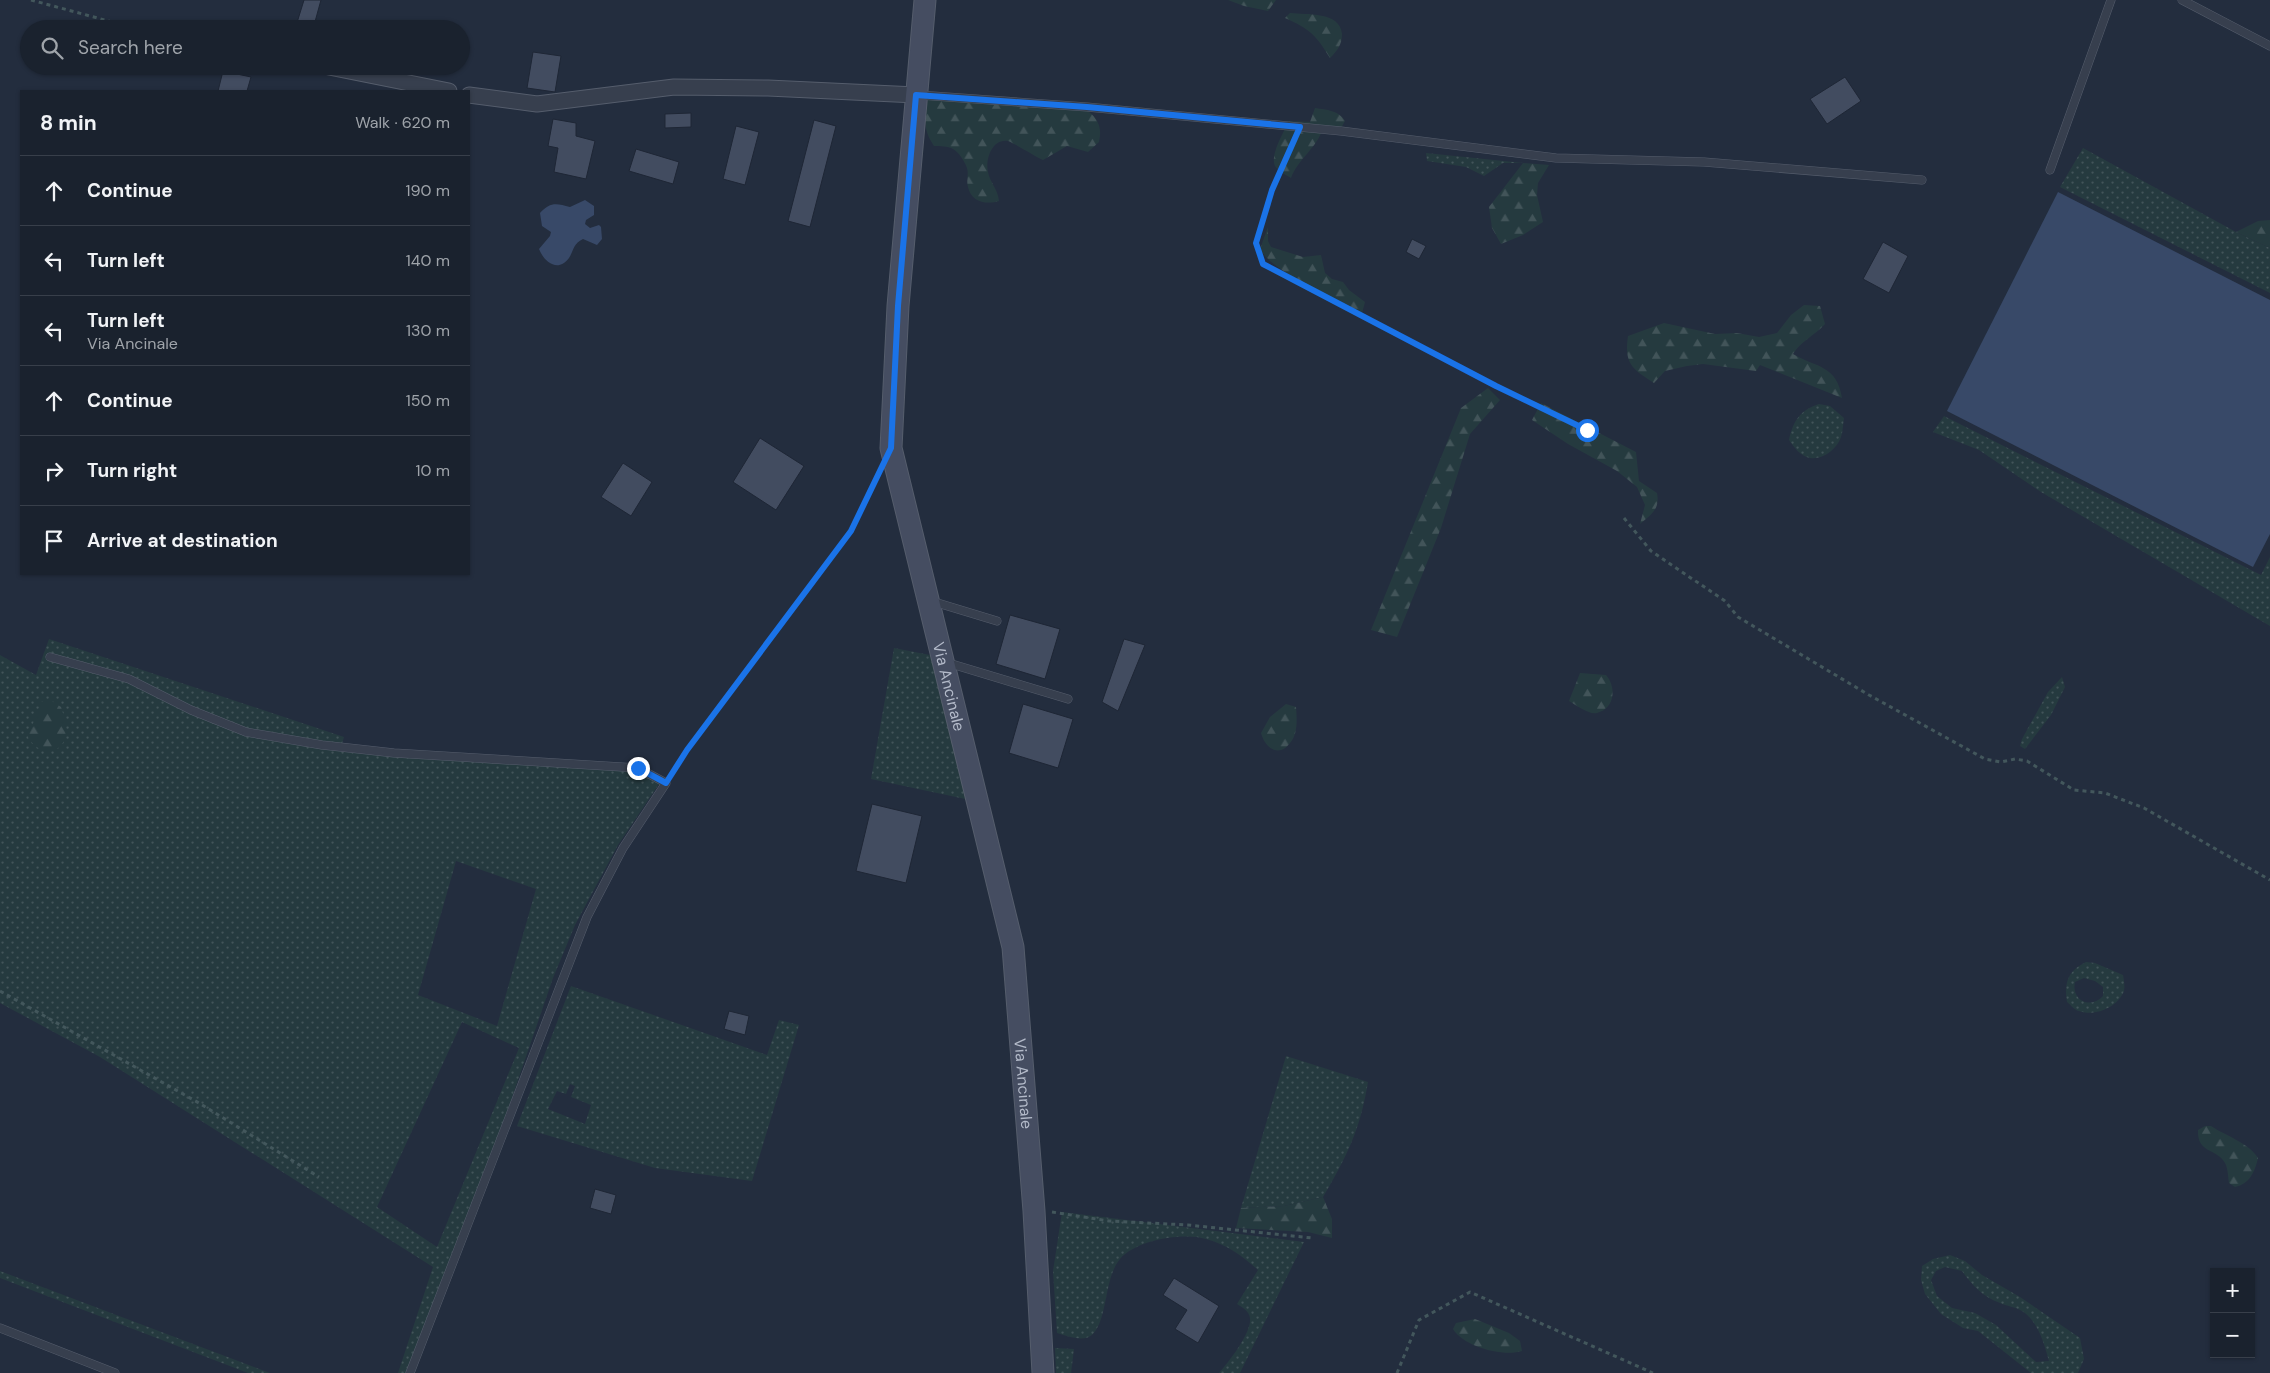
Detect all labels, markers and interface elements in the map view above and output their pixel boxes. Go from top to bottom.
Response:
search box [20,20,470,75]
icon: search [38,34,66,62]
text: Search here [78,35,183,60]
text: 8 min [40,109,97,137]
text: Walk · 620 m [355,112,450,133]
icon: ahead [40,177,68,205]
text: Continue [87,178,173,203]
text: 190 m [406,180,450,201]
icon: left [40,247,68,275]
text: Turn left [87,248,165,273]
text: 140 m [406,250,450,271]
text: Turn left [87,308,165,333]
icon: left [40,317,68,345]
text: 130 m [406,320,450,341]
text: Via Ancinale [87,333,178,354]
icon: ahead [40,387,68,415]
text: Continue [87,388,173,413]
text: 150 m [406,390,450,411]
route start [1576,419,1599,442]
icon: right [40,457,68,485]
text: Turn right [87,458,177,483]
text: 10 m [416,460,450,481]
icon: arrive [40,527,68,555]
text: Arrive at destination [87,528,278,553]
street label: Via Ancinale [928,640,970,733]
route end [627,757,650,780]
street label: Via Ancinale [1010,1037,1038,1130]
map controls [2210,1268,2255,1358]
button: + [2210,1268,2255,1313]
button: − [2210,1313,2255,1358]

